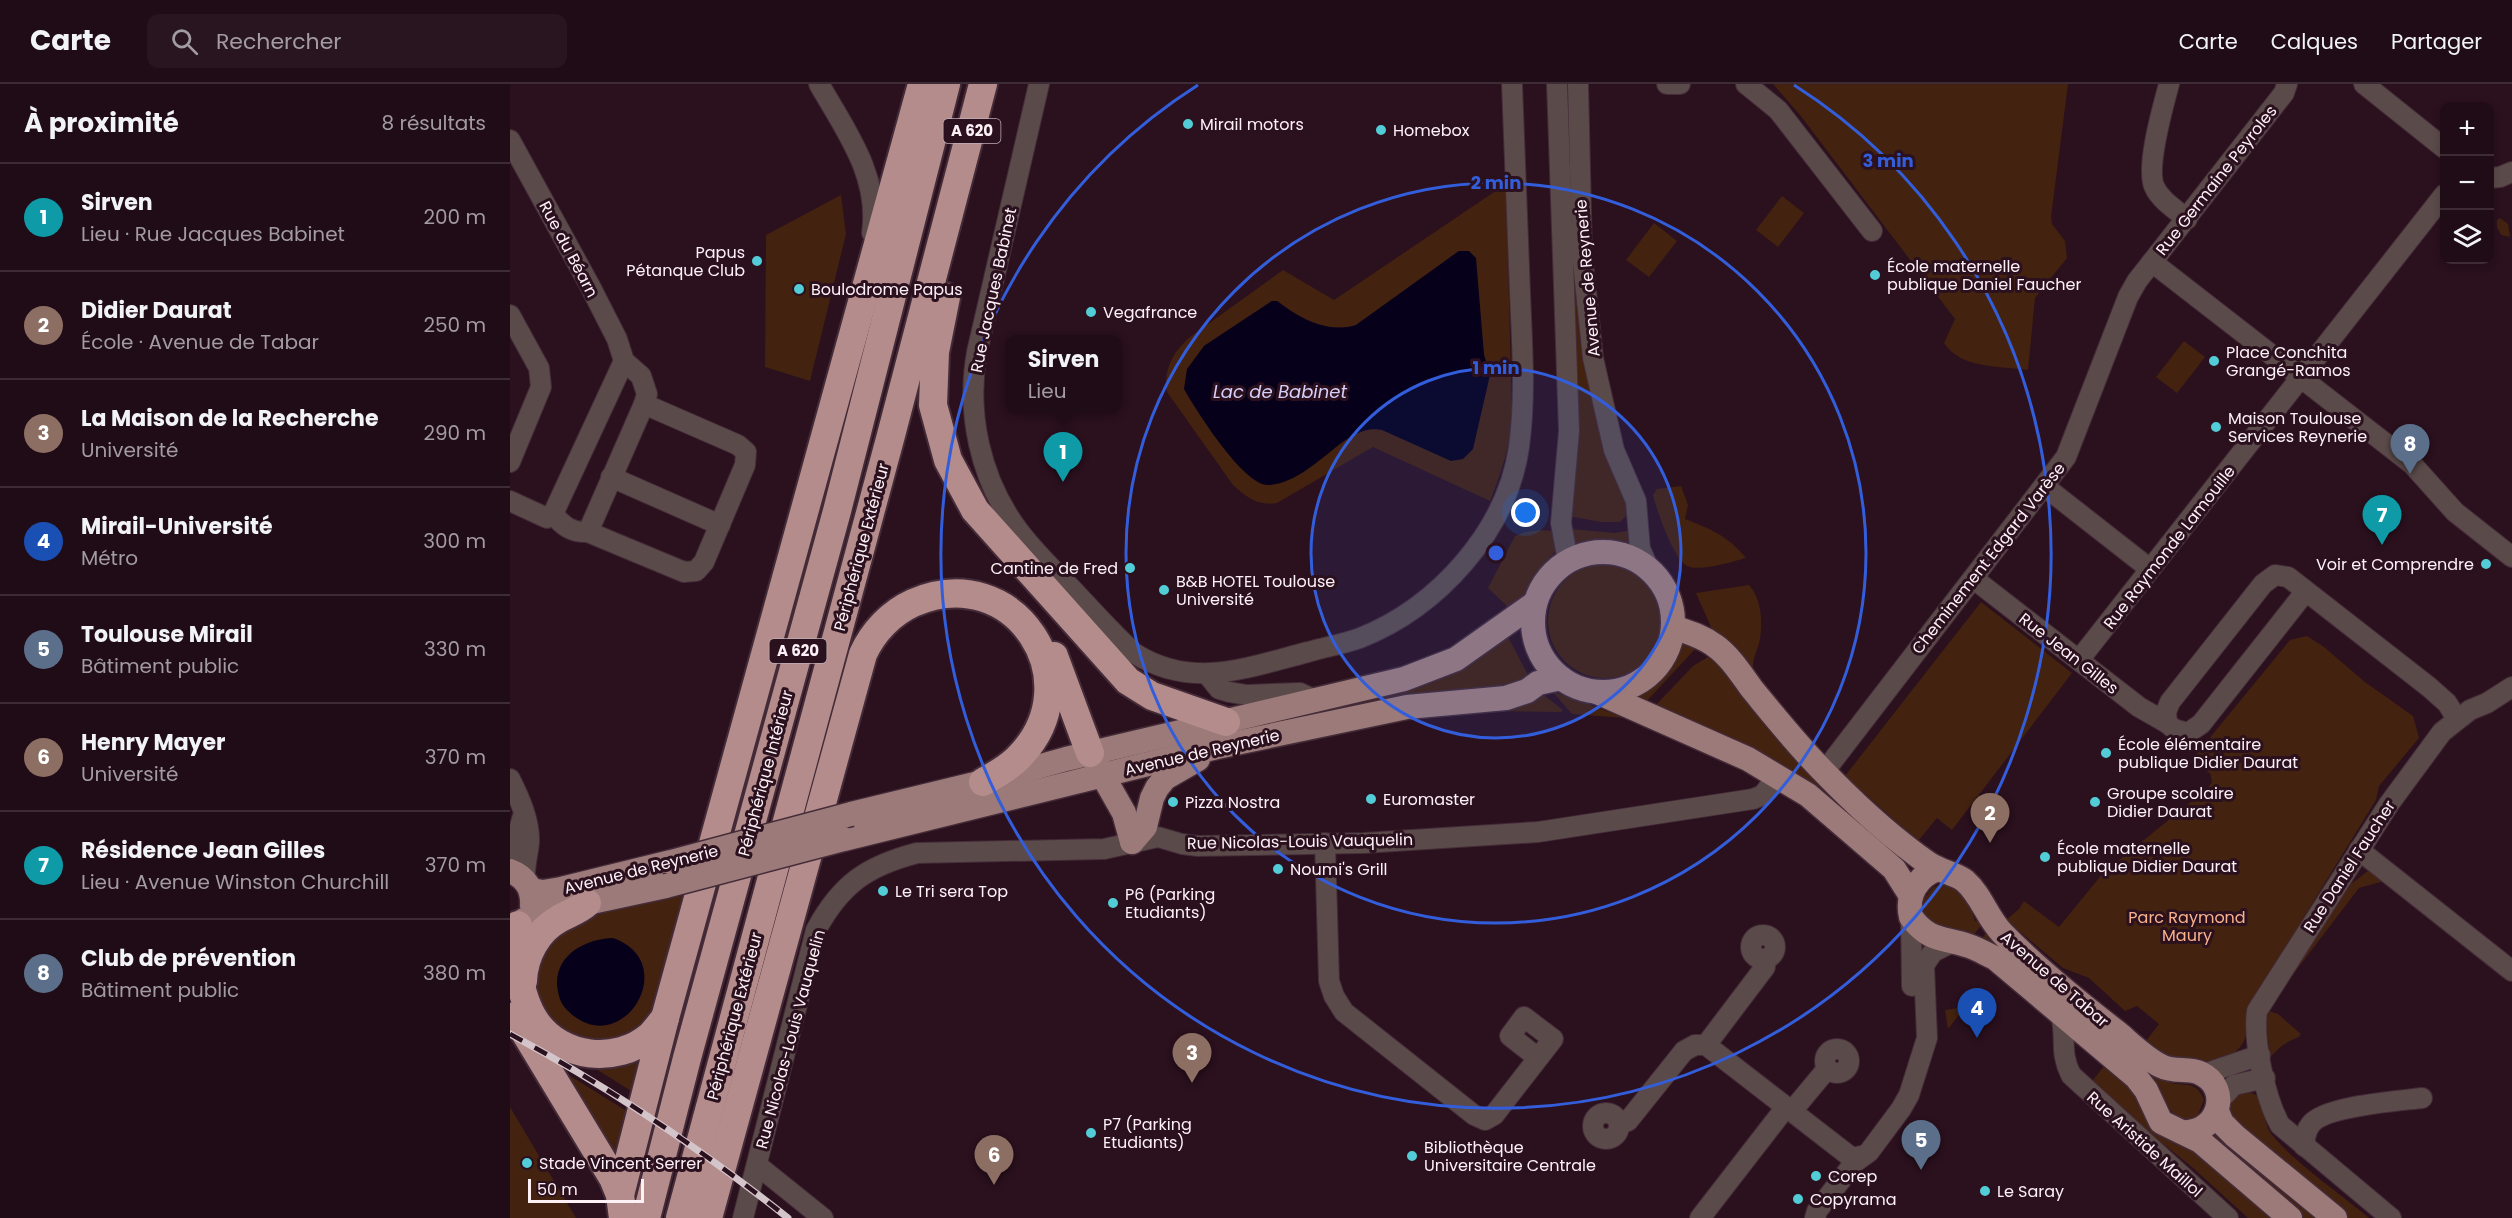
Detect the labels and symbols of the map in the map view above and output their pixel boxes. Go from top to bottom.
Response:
street label: Rue Germaine Peyroles [2150,100,2282,260]
place label: Mirail motors [1200,113,1304,136]
marker: Mirail motors [1181,117,1195,131]
road number: A 620 [944,119,1000,143]
place label: Homebox [1393,119,1470,142]
marker: Homebox [1374,123,1388,137]
text: 3 min [1862,148,1914,173]
text: 2 min [1471,170,1521,195]
street label: Rue du Béarn [533,197,604,302]
street label: Avenue de Reynerie [1569,198,1606,358]
street label: Rue Jacques Babinet [965,205,1022,375]
place label: Papus Pétanque Club [626,241,745,282]
marker: Papus Pétanque Club [750,254,764,268]
place label: École maternelle publique Daniel Faucher [1887,255,2081,296]
marker: École maternelle publique Daniel Faucher [1868,268,1882,282]
place label: Boulodrome Papus [811,278,963,301]
marker: Boulodrome Papus [792,282,806,296]
place label: Vegafrance [1103,301,1197,324]
marker: Vegafrance [1084,305,1098,319]
place label: Place Conchita Grangé-Ramos [2226,341,2351,382]
marker: Place Conchita Grangé-Ramos [2207,354,2221,368]
text: 1 min [1472,355,1520,380]
water label: Lac de Babinet [1213,379,1347,404]
place label: Maison Toulouse Services Reynerie [2228,407,2367,448]
marker: Maison Toulouse Services Reynerie [2209,420,2223,434]
pin: 8 [2390,424,2430,474]
pin: 1 [1044,432,1082,482]
street label: Cheminement Edgard Varèse [1906,458,2071,659]
street label: Périphérique Extérieur [828,461,895,634]
street label: Rue Raymonde Lamouille [2098,461,2241,634]
pin: 7 [2362,496,2402,545]
your location [1511,498,1540,527]
centre of rings [1486,543,1506,563]
place label: Voir et Comprendre [2316,553,2474,576]
place label: Cantine de Fred [991,557,1118,580]
marker: Voir et Comprendre [2479,557,2493,571]
marker: Cantine de Fred [1123,561,1137,575]
place label: B&B HOTEL Toulouse Université [1176,570,1335,611]
marker: B&B HOTEL Toulouse Université [1157,583,1171,597]
street label: Rue Jean Gilles [2014,607,2123,700]
road number: A 620 [770,639,826,663]
street label: Périphérique Intérieur [732,687,799,859]
street label: Avenue de Reynerie [1123,723,1282,781]
place label: École élémentaire publique Didier Daurat [2118,733,2298,774]
marker: École élémentaire publique Didier Daurat [2099,746,2113,760]
place label: Groupe scolaire Didier Daurat [2107,782,2234,823]
place label: Euromaster [1383,788,1475,811]
place label: Pizza Nostra [1185,791,1280,814]
marker: Euromaster [1364,792,1378,806]
pin: 2 [1970,794,2010,843]
marker: Pizza Nostra [1166,795,1180,809]
marker: Groupe scolaire Didier Daurat [2088,795,2102,809]
street label: Rue Daniel Faucher [2298,796,2401,937]
street label: Rue Nicolas-Louis Vauquelin [1187,828,1413,855]
place label: École maternelle publique Didier Daurat [2057,837,2237,878]
street label: Avenue de Reynerie [562,839,721,900]
marker: École maternelle publique Didier Daurat [2038,850,2052,864]
place label: Noumi's Grill [1290,858,1388,881]
marker: Noumi's Grill [1271,862,1285,876]
place label: Le Tri sera Top [895,880,1008,903]
place label: P6 (Parking Etudiants) [1125,883,1215,924]
marker: Le Tri sera Top [876,884,890,898]
marker: P6 (Parking Etudiants) [1106,896,1120,910]
park label: Parc Raymond Maury [2128,906,2246,947]
street label: Avenue de Tabar [1996,926,2114,1033]
street label: Rue Nicolas-Louis Vauquelin [750,927,831,1151]
street label: Périphérique Extérieur [701,930,768,1103]
pin: 4 [1958,988,1996,1038]
pin: 3 [1172,1034,1212,1083]
street label: Rue Aristide Maillol [2082,1086,2208,1203]
place label: P7 (Parking Etudiants) [1103,1113,1192,1154]
pin: 5 [1902,1120,1940,1170]
marker: P7 (Parking Etudiants) [1084,1126,1098,1140]
pin: 6 [974,1136,1014,1185]
place label: Bibliothèque Universitaire Centrale [1424,1136,1596,1177]
marker: Bibliothèque Universitaire Centrale [1405,1149,1419,1163]
place label: Stade Vincent Serrer [539,1152,702,1175]
marker: Stade Vincent Serrer [520,1156,534,1170]
place label: Corep [1828,1165,1877,1188]
marker: Corep [1809,1169,1823,1183]
scale bar [528,1176,644,1204]
place label: Le Saray [1997,1180,2064,1203]
marker: Le Saray [1978,1184,1992,1198]
place label: Copyrama [1810,1188,1897,1211]
marker: Copyrama [1791,1192,1805,1206]

